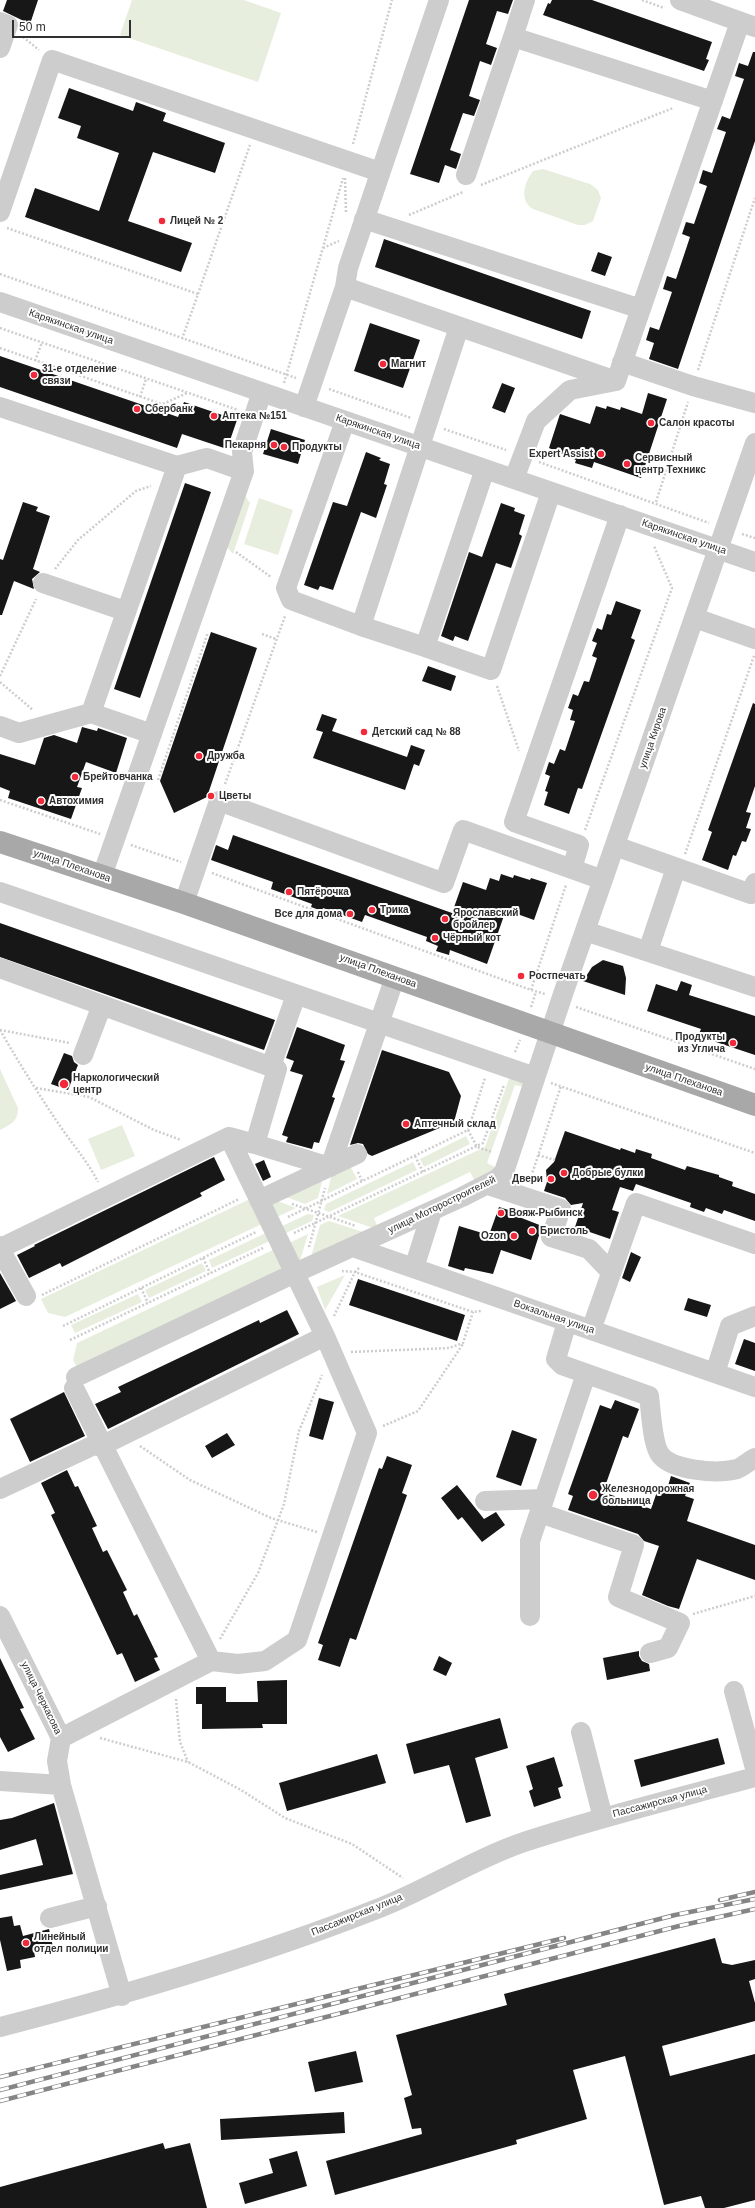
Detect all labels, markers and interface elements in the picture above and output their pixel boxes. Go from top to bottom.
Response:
scale bar [14,12,133,38]
text: 50 m [19,20,46,34]
place label: Лицей № 2 [170,215,223,227]
marker: Лицей № 2 [157,216,167,226]
street label: Карякинская улица [27,307,115,347]
place label: Магнит [391,358,426,370]
marker: Магнит [378,359,388,369]
place label: 31-е отделение связи [42,363,117,386]
marker: 31-е отделение связи [29,370,39,380]
place label: Сбербанк [145,403,193,415]
marker: Сбербанк [132,404,142,414]
place label: Аптека №151 [222,410,287,422]
marker: Аптека №151 [209,411,219,421]
street label: Карякинская улица [334,412,422,452]
place label: Салон красоты [659,417,735,429]
marker: Салон красоты [646,418,656,428]
place label: Пекарня [225,439,266,451]
marker: Пекарня [269,440,279,450]
place label: Продукты [292,441,342,453]
marker: Продукты [279,442,289,452]
place label: Expert Assist [529,448,593,460]
marker: Expert Assist [596,449,606,459]
place label: Сервисный центр Техникс [635,452,706,476]
marker: Сервисный центр Техникс [622,459,632,469]
street label: Карякинская улица [640,517,728,557]
street label: улица Кирова [637,706,669,770]
place label: Детский сад № 88 [372,726,461,738]
marker: Детский сад № 88 [359,727,369,737]
place label: Дружба [207,750,245,762]
marker: Дружба [194,751,204,761]
place label: Брейтовчанка [83,771,153,783]
marker: Брейтовчанка [70,772,80,782]
place label: Цветы [219,790,251,802]
marker: Цветы [206,791,216,801]
place label: Автохимия [49,795,104,807]
marker: Автохимия [36,796,46,806]
street label: улица Плеханова [32,847,112,885]
place label: Пятёрочка [297,886,349,898]
marker: Пятёрочка [284,887,294,897]
place label: Трика [380,904,409,916]
marker: Трика [367,905,377,915]
place label: Ярославский бройлер [453,907,519,930]
place label: Все для дома [274,908,342,920]
marker: Все для дома [345,909,355,919]
marker: Ярославский бройлер [440,914,450,924]
place label: Чёрный кот [443,932,501,944]
marker: Чёрный кот [430,933,440,943]
street label: улица Плеханова [338,952,418,990]
place label: Ростпечать [529,970,586,982]
marker: Ростпечать [516,971,526,981]
place label: Продукты из Углича [675,1031,725,1054]
marker: Продукты из Углича [728,1038,738,1048]
street label: улица Плеханова [644,1061,724,1099]
place label: Наркологический центр [73,1072,159,1096]
marker: Наркологический центр [58,1078,70,1090]
place label: Аптечный склад [414,1118,496,1130]
marker: Аптечный склад [401,1119,411,1129]
place label: Добрые булки [572,1167,643,1179]
marker: Добрые булки [559,1168,569,1178]
place label: Двери [512,1173,543,1185]
street label: улица Моторостроителей [386,1174,498,1236]
marker: Двери [546,1174,556,1184]
place label: Вояж-Рыбинск [509,1207,583,1219]
marker: Вояж-Рыбинск [496,1208,506,1218]
place label: Бристоль [540,1225,588,1237]
marker: Бристоль [527,1226,537,1236]
place label: Ozon [481,1230,506,1242]
marker: Ozon [509,1231,519,1241]
street label: Вокзальная улица [512,1298,596,1336]
place label: Железнодорожная больница [602,1483,694,1506]
marker: Железнодорожная больница [587,1489,599,1501]
street label: улица Черкасова [18,1660,64,1736]
street label: Пассажирская улица [612,1784,708,1820]
street label: Пассажирская улица [310,1891,404,1939]
place label: Линейный отдел полиции [34,1931,109,1954]
marker: Линейный отдел полиции [21,1938,31,1948]

